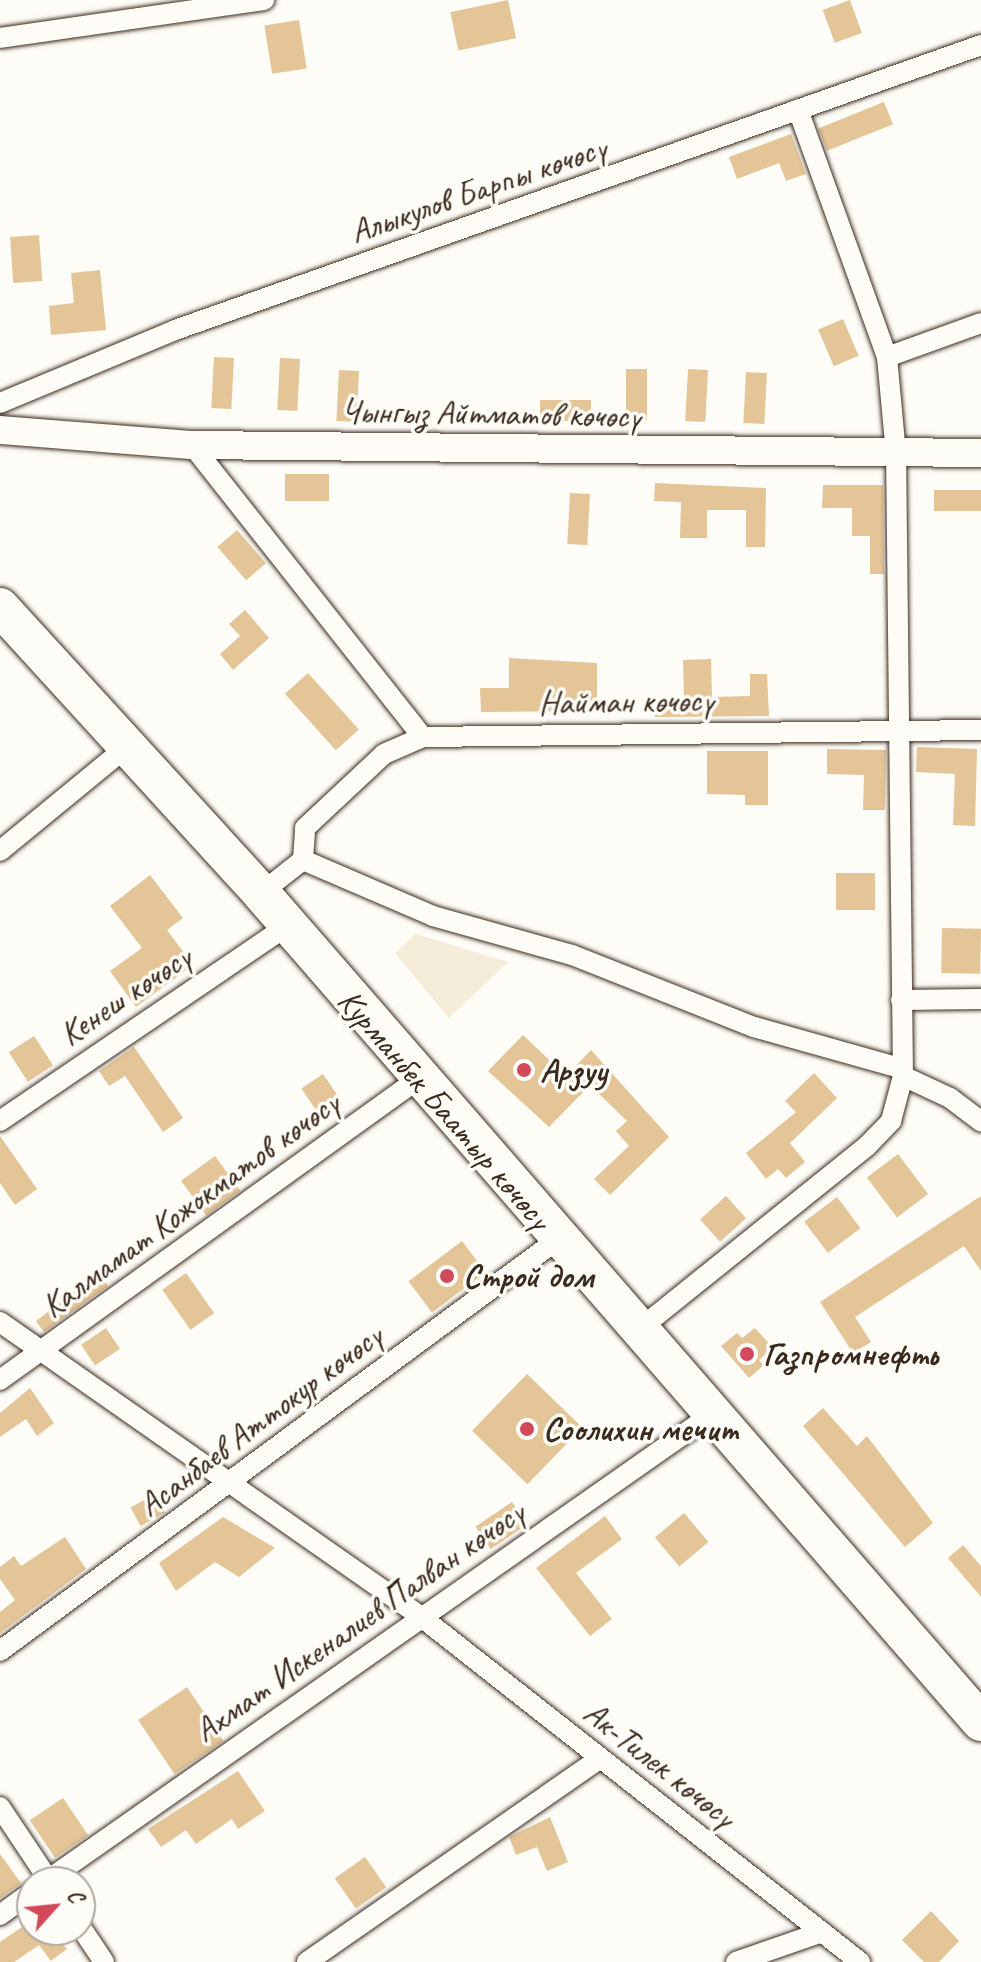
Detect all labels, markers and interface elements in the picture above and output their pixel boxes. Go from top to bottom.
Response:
street label: Алыкулов Барпы көчөсү [344,126,612,252]
street label: Чынгыз Айтматов көчөсү [341,390,641,436]
street label: Найман көчөсү [538,679,714,723]
street label: Кенеш көчөсү [51,936,199,1054]
street label: Курманбек Баатыр көчөсү [330,981,560,1237]
place label: Арзуу [540,1050,608,1090]
marker: Арзуу [515,1061,533,1079]
street label: Калмамат Кожокматов көчөсү [34,1083,346,1325]
place label: Строй дом [463,1256,594,1296]
marker: Строй дом [438,1267,456,1285]
street label: Асанбаев Аттокур көчөсү [130,1315,390,1525]
place label: Газпромнефть [763,1334,938,1374]
marker: Газпромнефть [738,1345,756,1363]
place label: Соолихин мечит [543,1409,741,1449]
marker: Соолихин мечит [518,1420,536,1438]
street label: Ахмат Искеналиев Палван көчөсү [185,1491,533,1751]
street label: Ак-Тилек көчөсү [576,1692,744,1836]
north arrow [16,1866,96,1946]
text: С [61,1885,91,1907]

